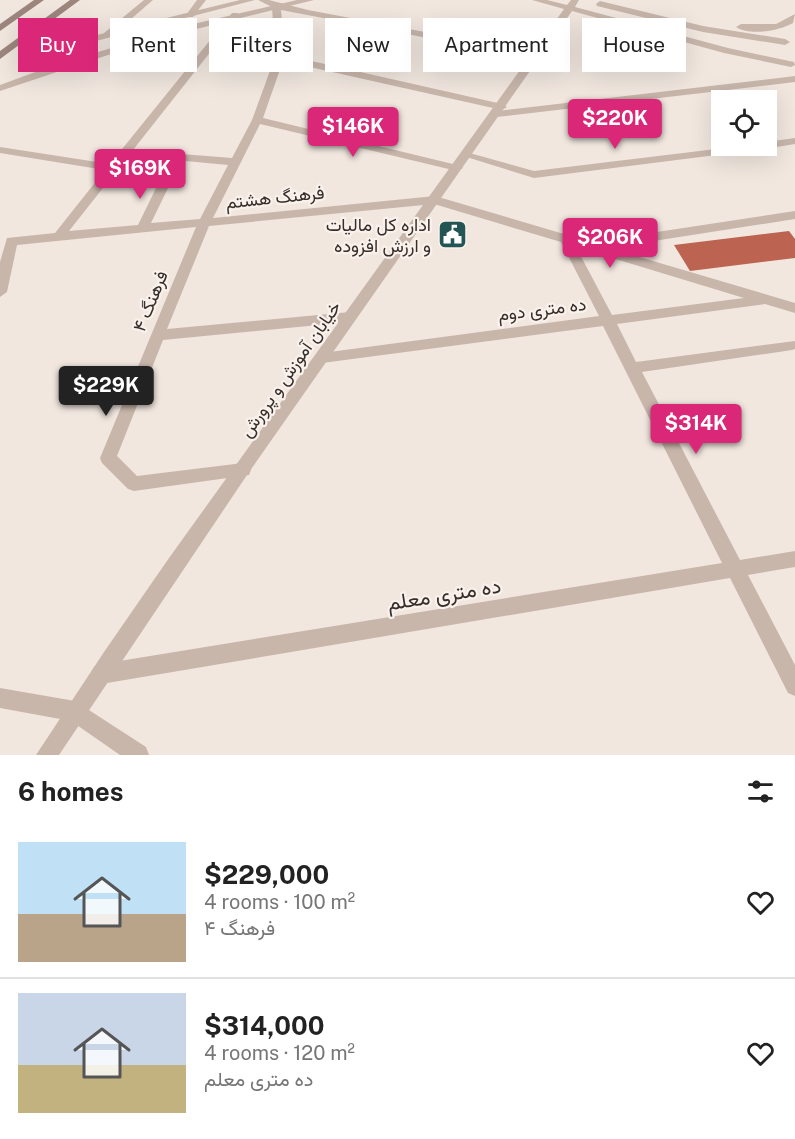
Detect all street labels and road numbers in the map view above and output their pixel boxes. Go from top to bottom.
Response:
street label: فرهنگ هشتم [225,181,326,215]
street label: فرهنگ ۴ [128,267,173,335]
street label: ده متری دوم [497,293,588,327]
street label: خیابان آموزش و پرورش [235,297,347,442]
street label: ده متری معلم [385,573,503,617]

